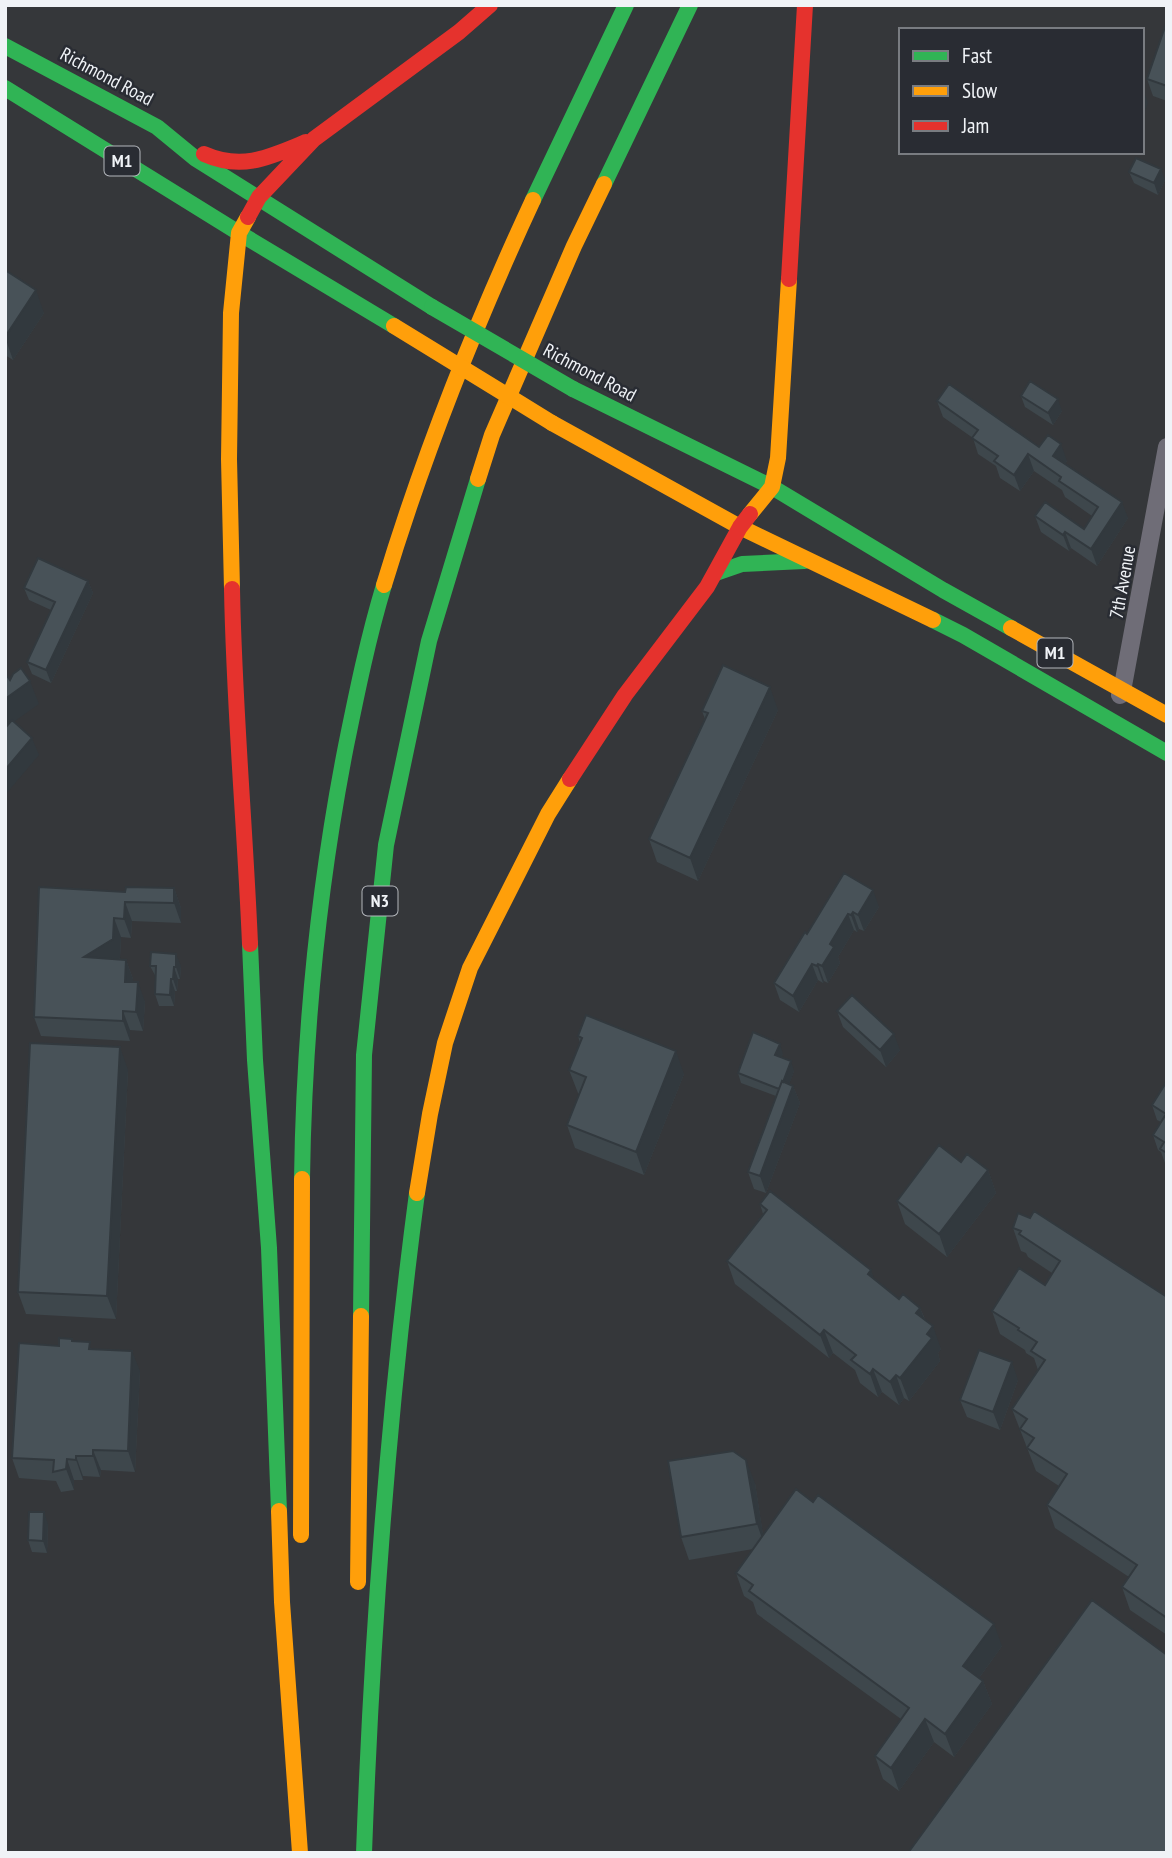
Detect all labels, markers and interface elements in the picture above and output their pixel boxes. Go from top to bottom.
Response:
legend [899,28,1144,154]
street label: Richmond Road [56,41,158,111]
text: Fast [962,42,992,69]
text: Slow [962,77,998,104]
text: Jam [961,112,989,139]
road number: M1 [104,146,140,176]
street label: Richmond Road [539,337,641,407]
street label: 7th Avenue [1104,544,1140,620]
road number: M1 [1038,638,1072,668]
road number: N3 [362,887,398,916]

